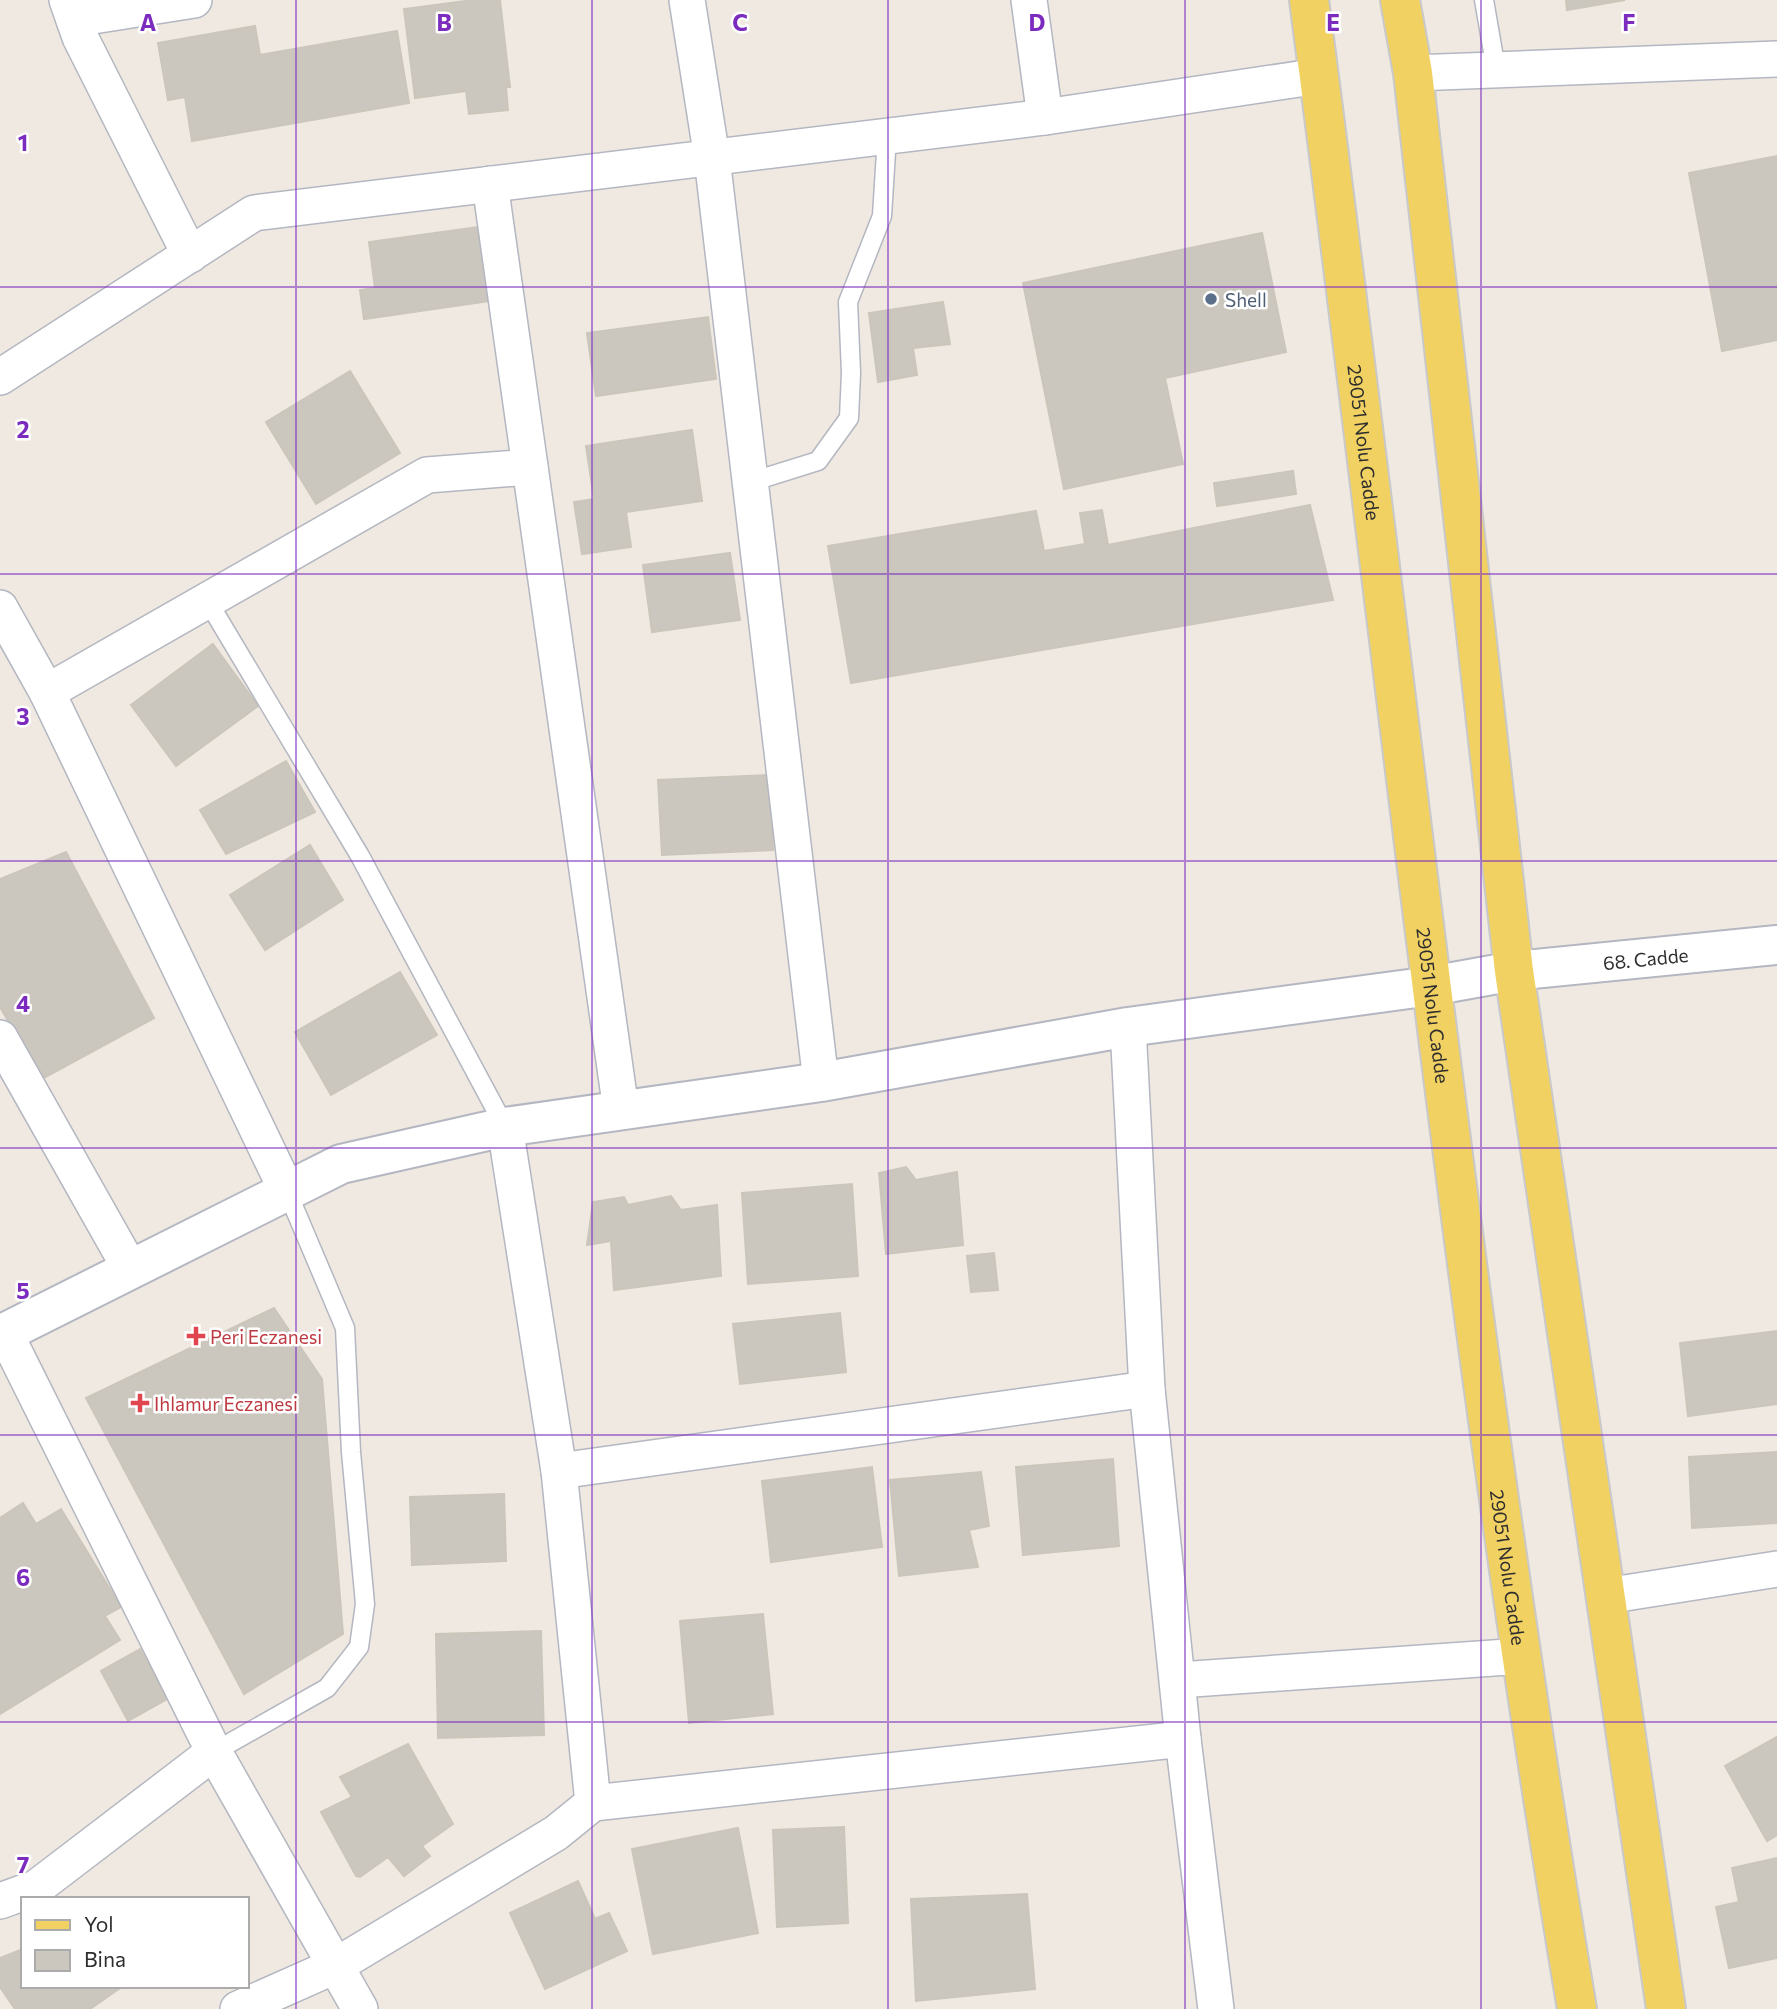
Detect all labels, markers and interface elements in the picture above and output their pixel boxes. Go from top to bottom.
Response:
text: A [140,8,157,36]
text: B [436,8,452,36]
text: C [732,8,748,36]
text: D [1029,8,1046,36]
text: E [1326,8,1340,36]
text: F [1622,8,1636,36]
text: 1 [18,128,28,156]
place label: Shell [1225,288,1267,311]
marker: Shell [1203,291,1219,307]
street label: 29051 Nolu Cadde [1344,363,1386,522]
text: 2 [16,415,30,443]
text: 3 [16,702,30,730]
street label: 29051 Nolu Cadde [1413,926,1455,1085]
street label: 68. Cadde [1602,942,1689,974]
text: 4 [16,989,30,1017]
text: 5 [16,1276,30,1304]
place label: Peri Eczanesi [210,1325,322,1348]
marker: Peri Eczanesi [188,1328,204,1344]
place label: Ihlamur Eczanesi [154,1392,298,1415]
marker: Ihlamur Eczanesi [132,1395,148,1411]
street label: 29051 Nolu Cadde [1486,1488,1531,1647]
text: 6 [16,1563,30,1591]
text: 7 [17,1850,29,1878]
legend [21,1897,248,1988]
text: Yol [84,1911,114,1936]
text: Bina [84,1946,126,1971]

